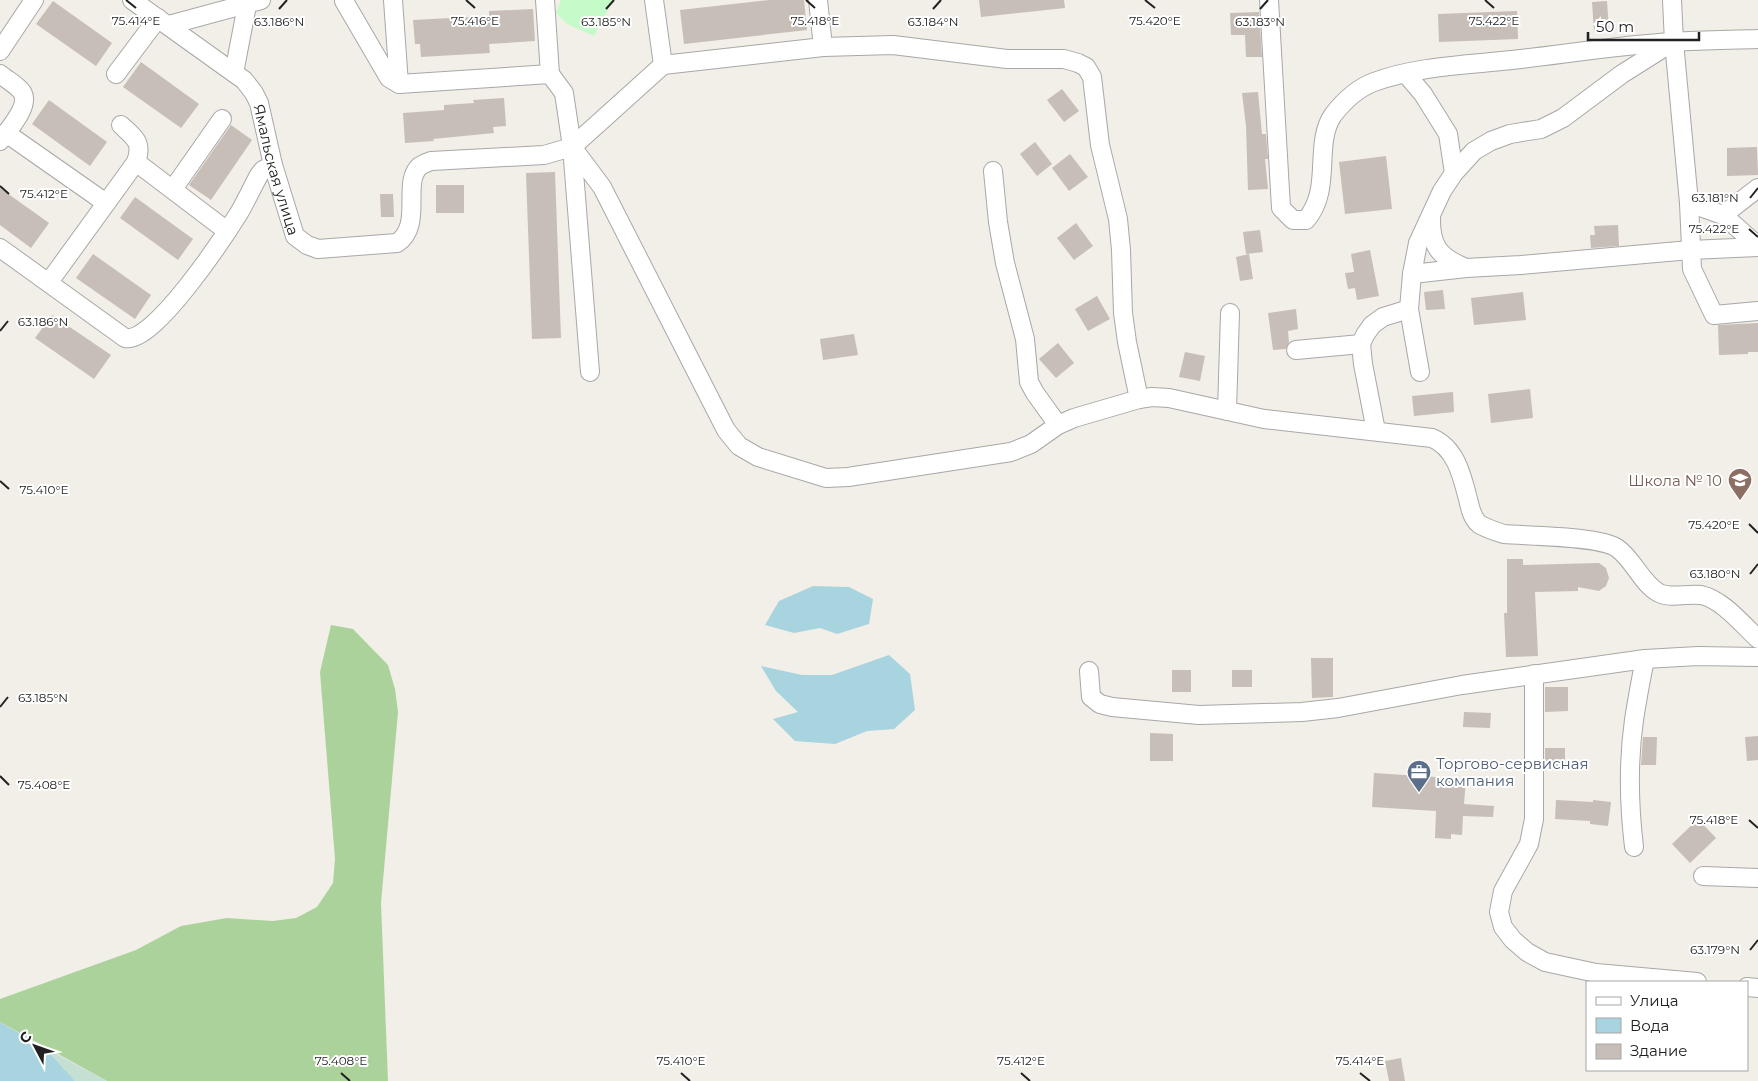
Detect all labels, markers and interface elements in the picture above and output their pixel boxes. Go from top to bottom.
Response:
scale bar [1588,10,1699,42]
text: 75.414°E [112,13,160,28]
text: 75.416°E [451,13,499,28]
text: 75.418°E [791,13,839,28]
text: 75.420°E [1129,13,1181,28]
text: 75.422°E [1469,13,1519,28]
text: 63.186°N [254,14,304,29]
text: 63.185°N [581,14,631,29]
text: 63.184°N [908,14,958,29]
text: 63.183°N [1235,14,1285,29]
text: 50 m [1596,17,1634,36]
street label: Ямальская улица [250,102,304,237]
text: 75.412°E [20,186,68,201]
text: 63.181°N [1691,190,1739,205]
text: 75.422°E [1689,221,1739,236]
text: 63.186°N [18,314,68,329]
school or university icon: Школа № 10 [1727,467,1753,501]
place label: Школа № 10 [1628,471,1722,490]
text: 75.410°E [19,482,69,497]
text: 75.420°E [1688,517,1740,532]
text: 63.180°N [1689,566,1741,581]
text: 63.185°N [18,690,68,705]
place label: Торгово-сервисная компания [1436,754,1589,790]
office icon: Торгово-сервисная компания [1406,759,1432,793]
text: 75.408°E [18,777,70,792]
text: 75.418°E [1690,812,1738,827]
text: 63.179°N [1690,942,1740,957]
legend [1586,981,1748,1071]
text: Улица [1630,991,1678,1010]
text: Вода [1630,1016,1669,1035]
north arrow [10,1021,60,1071]
text: С [15,1028,35,1047]
text: Здание [1630,1041,1688,1060]
text: 75.408°E [315,1053,367,1068]
text: 75.410°E [656,1053,706,1068]
text: 75.412°E [997,1053,1045,1068]
text: 75.414°E [1336,1053,1384,1068]

